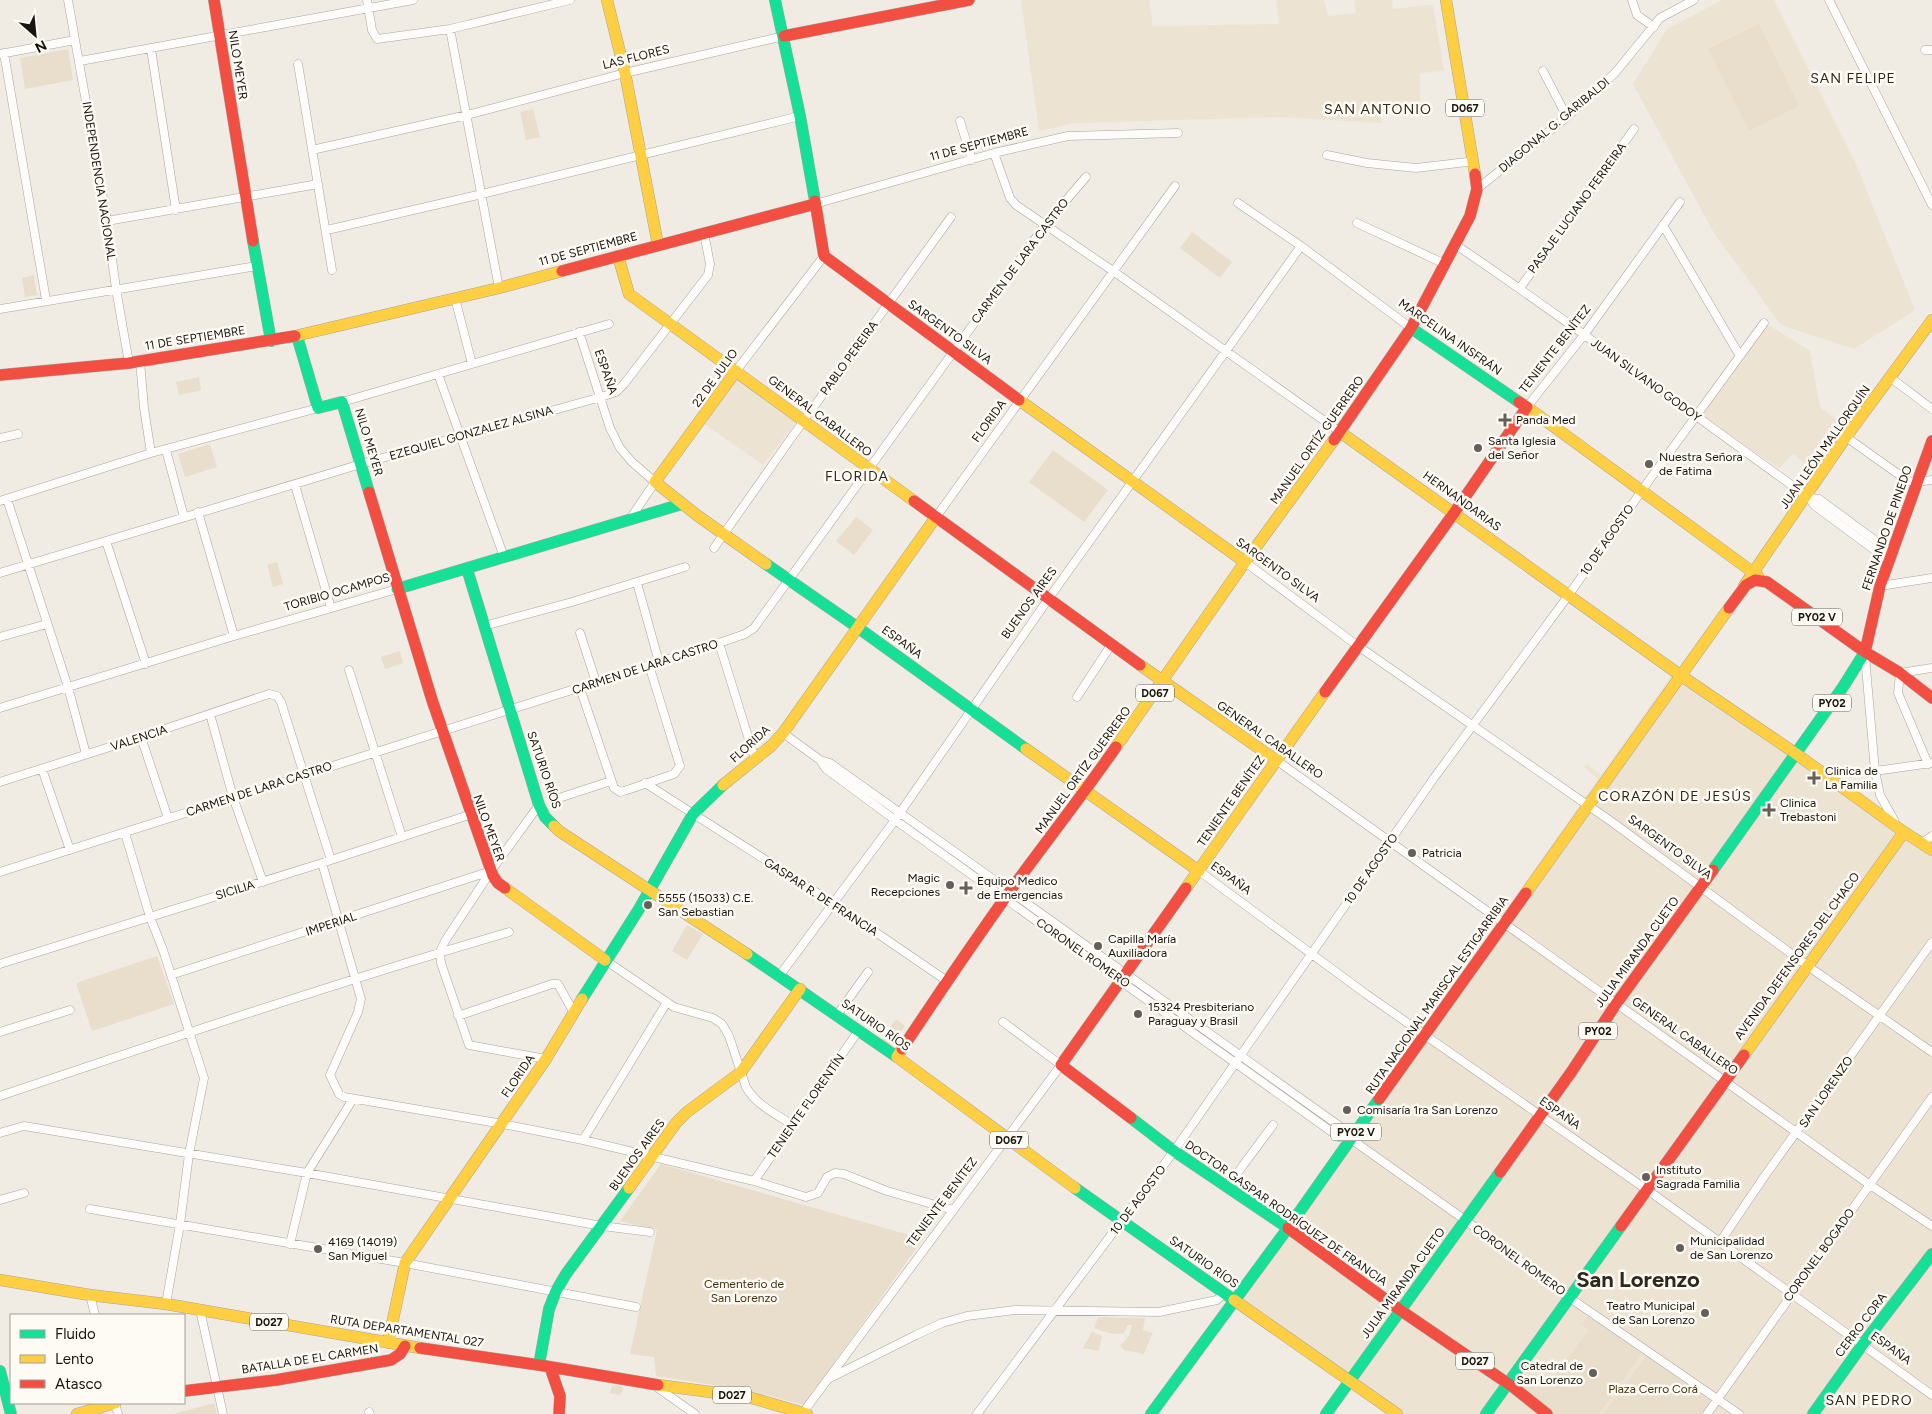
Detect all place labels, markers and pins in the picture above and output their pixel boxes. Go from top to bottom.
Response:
marker: Panda Med [1498,413,1512,427]
place label: Panda Med [1516,413,1576,427]
place label: Santa Iglesia del Señor [1488,434,1556,462]
marker: Santa Iglesia del Señor [1472,442,1484,454]
place label: Nuestra Señora de Fatima [1659,450,1743,478]
marker: Nuestra Señora de Fatima [1643,458,1655,470]
place label: Clinica de La Familia [1825,764,1878,792]
marker: Clinica de La Familia [1807,771,1821,785]
place label: Clinica Trebastoni [1780,796,1836,824]
marker: Clinica Trebastoni [1762,803,1776,817]
place label: Patricia [1422,846,1462,860]
marker: Patricia [1406,847,1418,859]
place label: Magic Recepciones [871,871,941,899]
place label: Equipo Medico de Emergencias [977,874,1063,902]
marker: Magic Recepciones [944,879,956,891]
marker: Equipo Medico de Emergencias [959,881,973,895]
place label: 5555 (15033) C.E. San Sebastian [658,891,753,919]
marker: 5555 (15033) C.E. San Sebastian [642,899,654,911]
place label: Capilla María Auxiliadora [1108,932,1176,960]
marker: Capilla María Auxiliadora [1092,940,1104,952]
place label: 15324 Presbiteriano Paraguay y Brasil [1148,1000,1254,1028]
marker: 15324 Presbiteriano Paraguay y Brasil [1132,1008,1144,1020]
place label: Comisaría 1ra San Lorenzo [1357,1103,1498,1117]
marker: Comisaría 1ra San Lorenzo [1341,1104,1353,1116]
place label: Instituto Sagrada Familia [1656,1163,1740,1191]
marker: Instituto Sagrada Familia [1640,1171,1652,1183]
place label: Municipalidad de San Lorenzo [1690,1234,1773,1262]
place label: 4169 (14019) San Miguel [328,1235,397,1263]
marker: Municipalidad de San Lorenzo [1674,1242,1686,1254]
marker: 4169 (14019) San Miguel [312,1243,324,1255]
place label: Teatro Municipal de San Lorenzo [1606,1299,1695,1327]
marker: Teatro Municipal de San Lorenzo [1699,1307,1711,1319]
place label: Catedral de San Lorenzo [1516,1359,1583,1387]
marker: Catedral de San Lorenzo [1587,1367,1599,1379]

